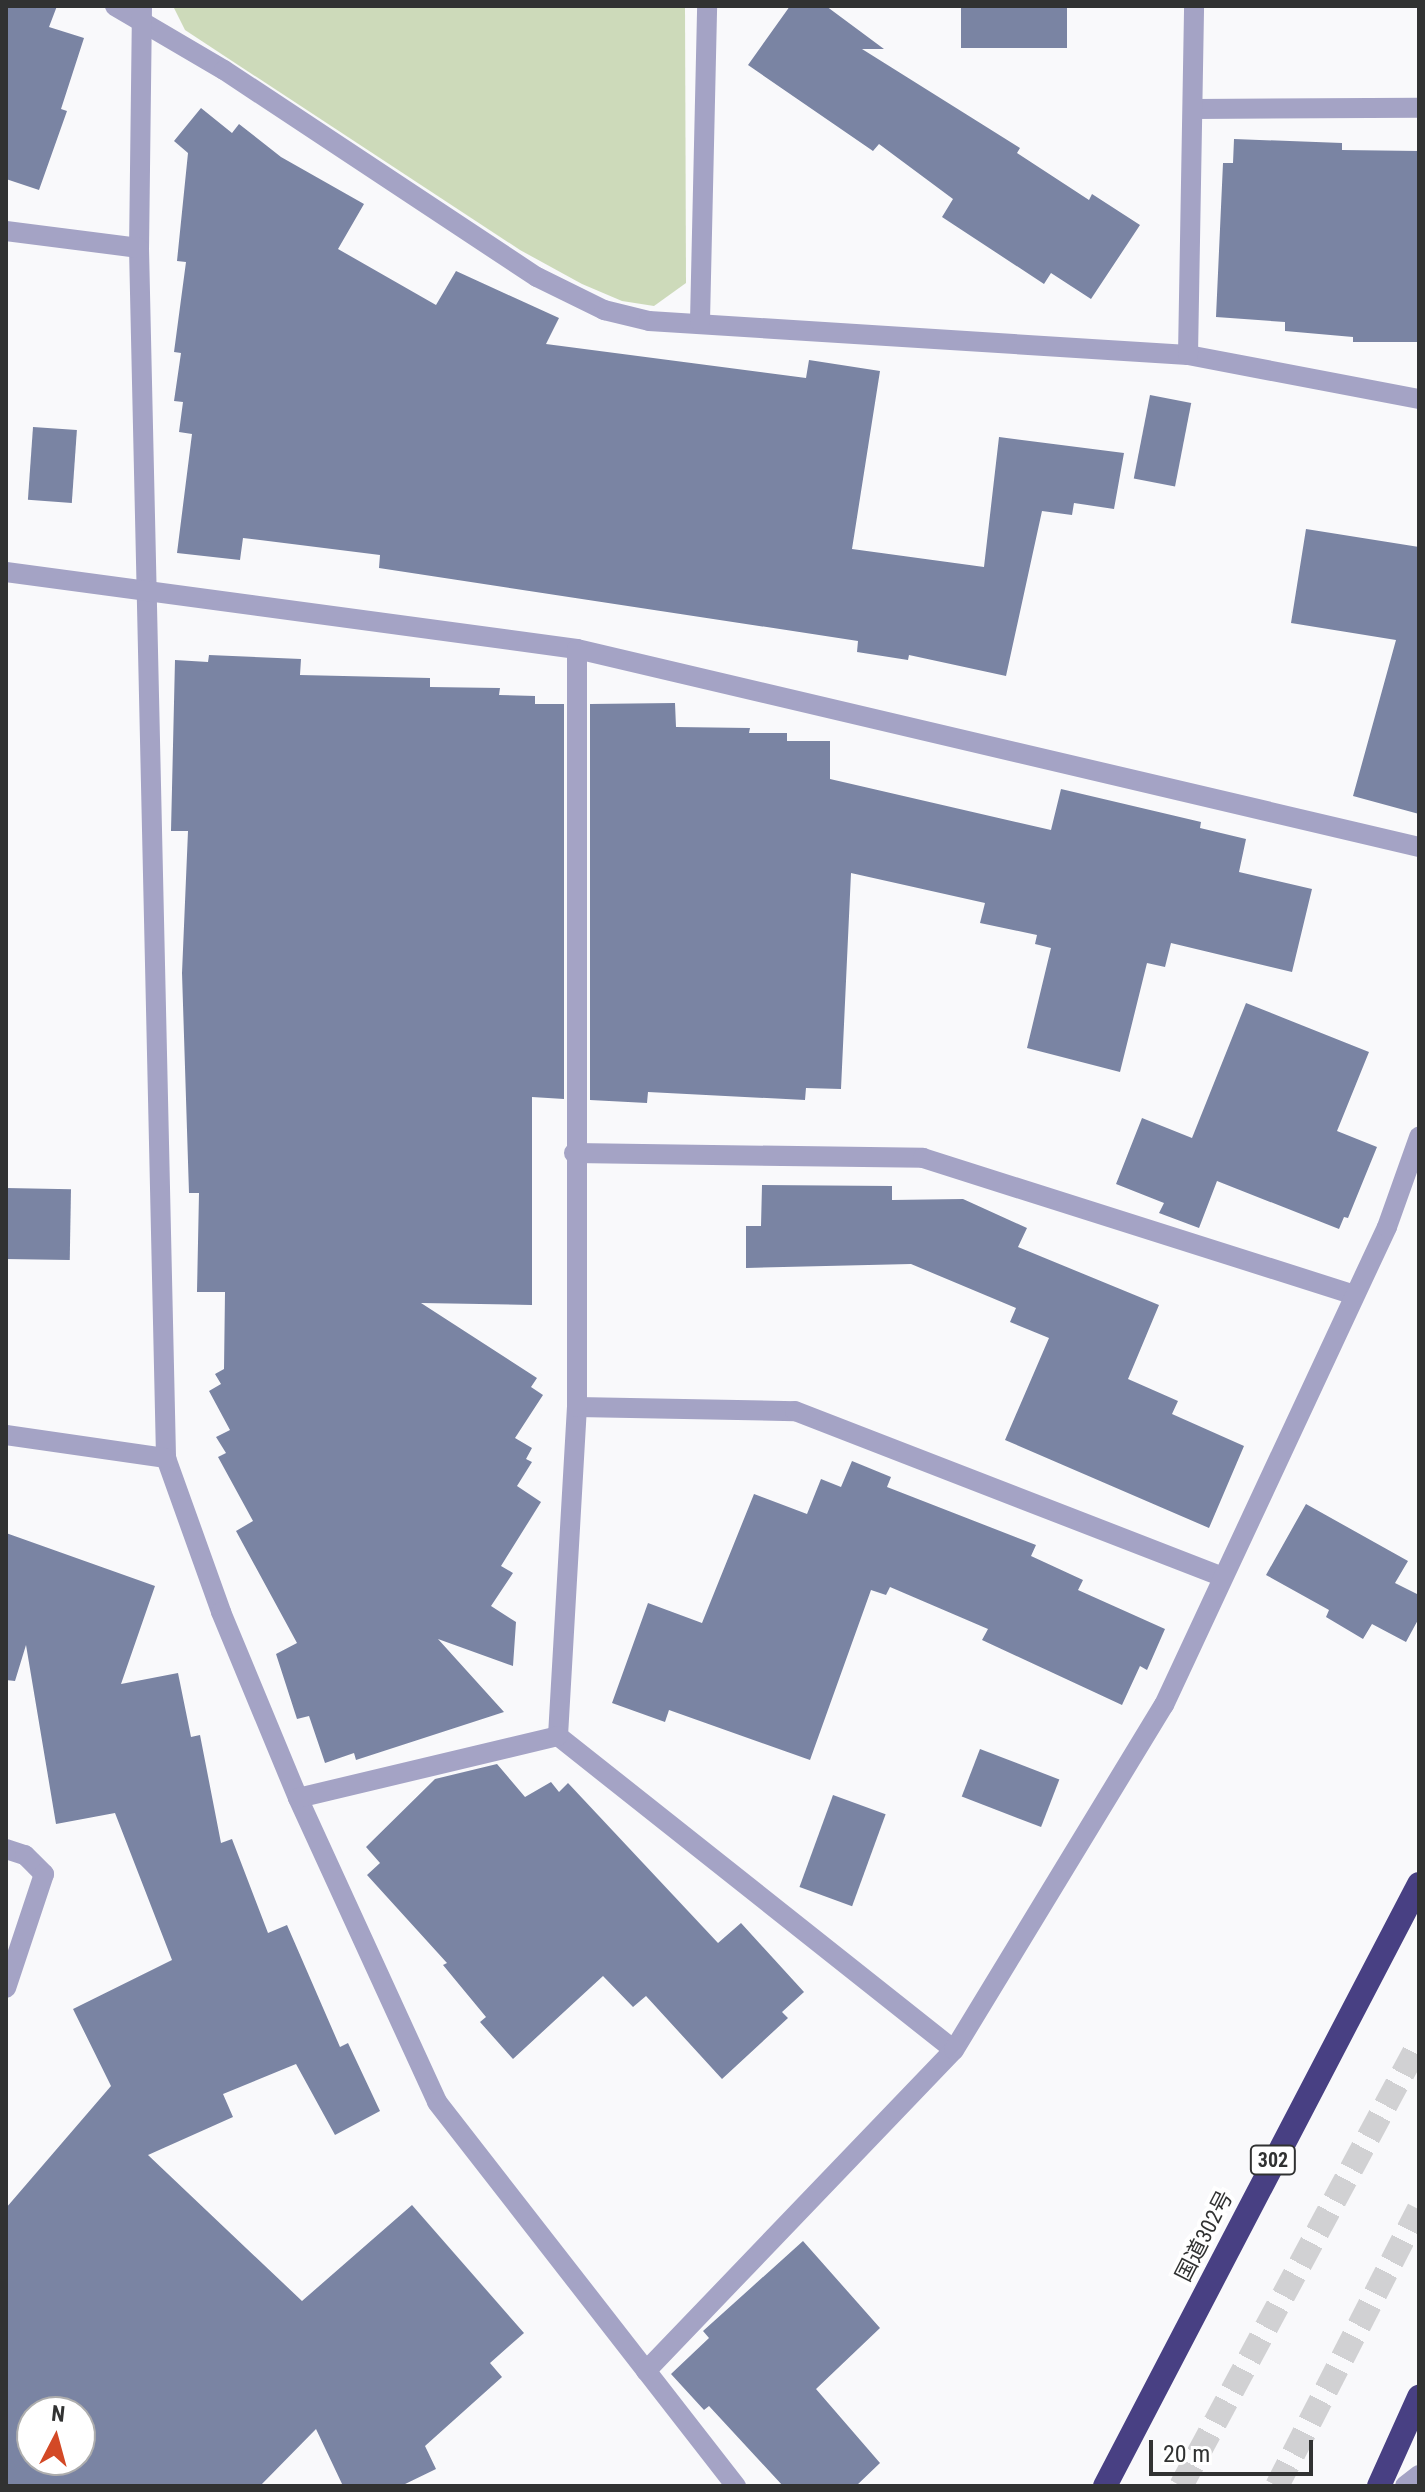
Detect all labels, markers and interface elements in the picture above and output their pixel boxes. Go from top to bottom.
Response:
road number: 302 [1249,2144,1297,2176]
street label: 国道302号 [1170,2186,1238,2286]
north arrow [16,2396,96,2476]
text: N [50,2400,66,2427]
scale bar [1153,2424,1317,2474]
text: 20 m [1163,2440,1210,2468]

